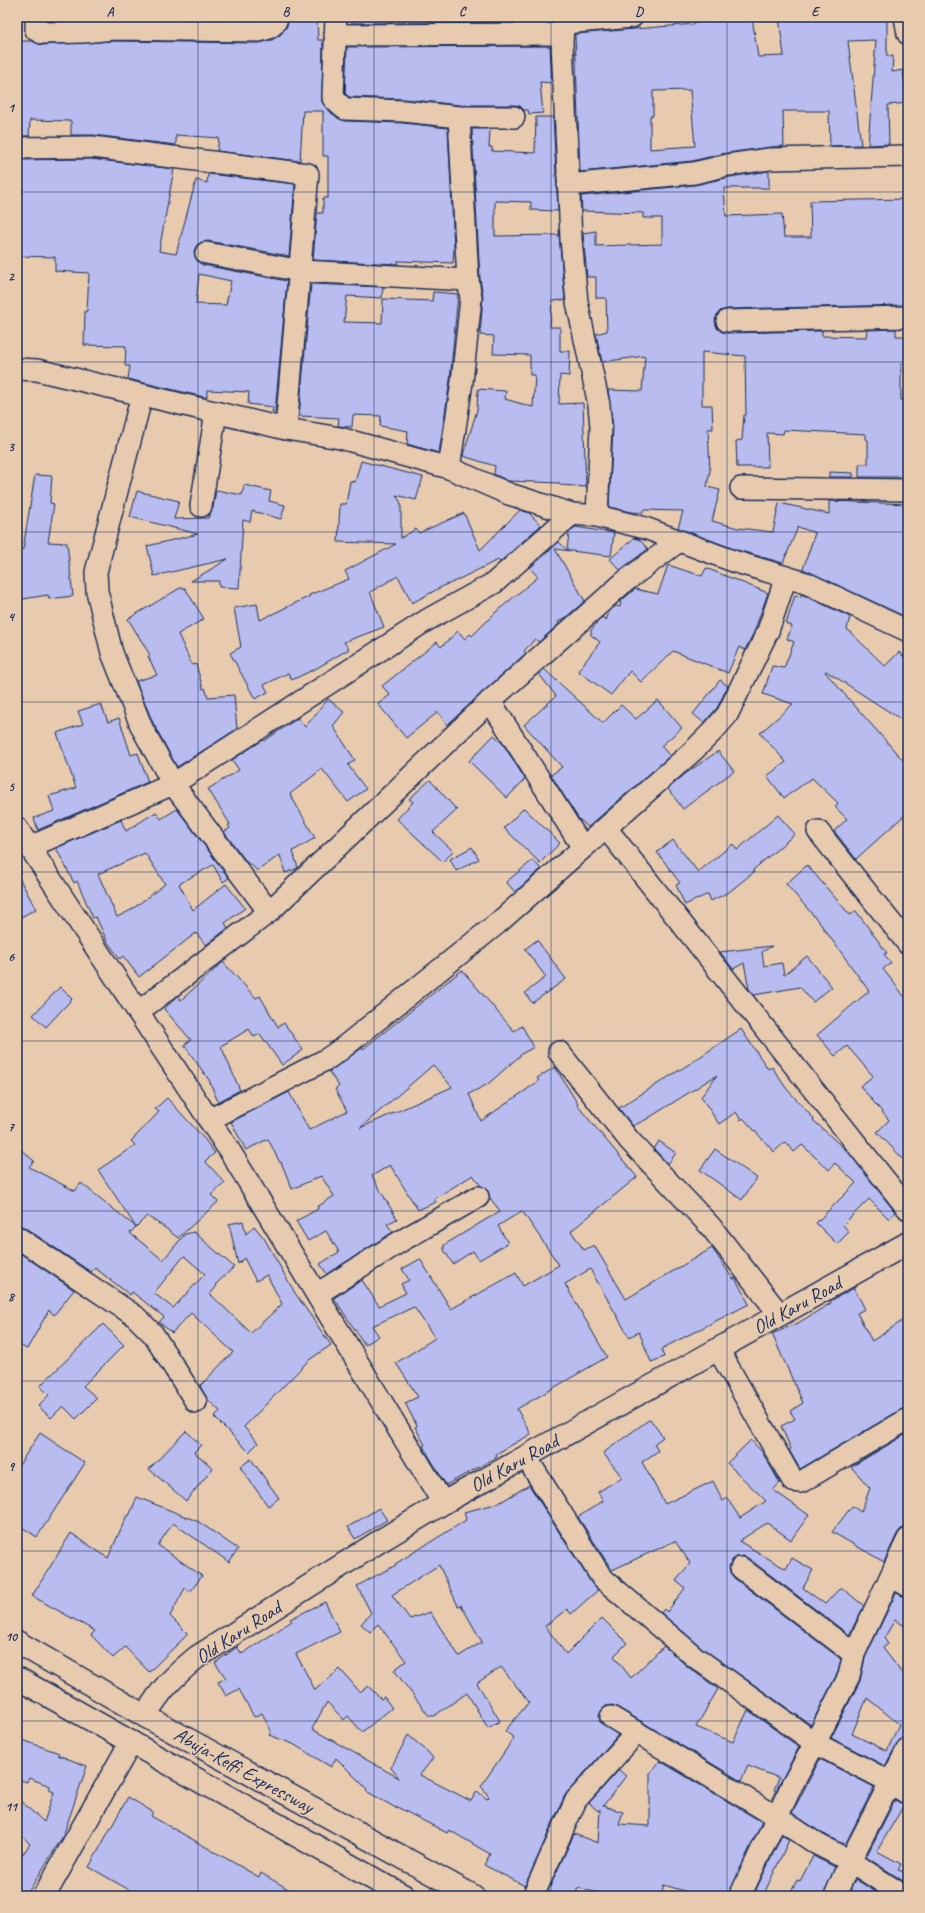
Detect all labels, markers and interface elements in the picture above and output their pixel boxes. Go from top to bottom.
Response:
text: A [107,4,115,20]
text: B [283,4,291,20]
text: C [459,4,467,20]
text: D [635,4,644,20]
text: E [812,4,821,20]
text: 1 [8,100,16,116]
text: 2 [8,269,15,285]
text: 3 [8,439,15,455]
text: 4 [8,609,16,625]
text: 5 [8,779,15,795]
text: 6 [8,949,15,965]
text: 7 [8,1119,15,1135]
street label: Old Karu Road [749,1269,849,1340]
text: 8 [8,1289,16,1305]
street label: Old Karu Road [466,1427,566,1498]
text: 9 [8,1459,15,1475]
street label: Old Karu Road [191,1594,289,1669]
text: 10 [5,1629,18,1645]
street label: Abuja-Keffi Expressway [170,1722,320,1820]
text: 11 [5,1799,19,1815]

